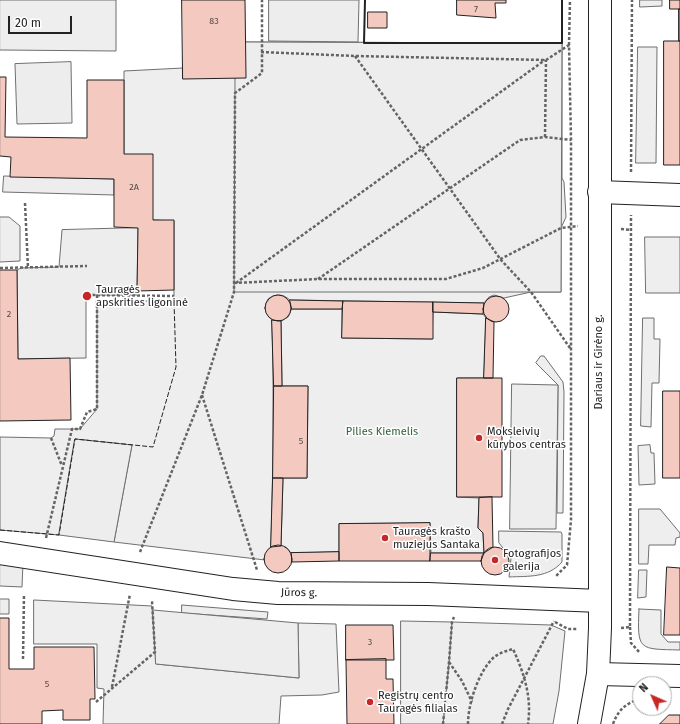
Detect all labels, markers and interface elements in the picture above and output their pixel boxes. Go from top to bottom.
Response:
house number: 7 [474,4,478,14]
scale bar [10,8,74,34]
text: 20 m [15,16,41,30]
house number: 83 [209,16,219,26]
house number: 2A [129,182,139,192]
place label: Tauragės apskrities ligoninė [96,283,188,309]
marker: Tauragės apskrities ligoninė [81,290,93,302]
house number: 2 [7,309,11,319]
street label: Dariaus ir Girėno g. [592,314,606,410]
park label: Pilies Kiemelis [346,425,418,439]
place label: Moksleivių kūrybos centras [487,425,566,451]
marker: Moksleivių kūrybos centras [474,433,484,443]
house number: 5 [299,436,303,446]
place label: Tauragės krašto muziejus Santaka [393,525,480,551]
marker: Tauragės krašto muziejus Santaka [380,533,390,543]
place label: Fotografijos galerija [503,547,561,573]
marker: Fotografijos galerija [490,555,500,565]
street label: Jūros g. [281,586,317,600]
house number: 3 [368,637,372,647]
north arrow [632,676,672,716]
house number: 5 [45,679,49,689]
text: N [637,681,651,695]
place label: Registrų centro Tauragės filialas [378,689,458,715]
marker: Registrų centro Tauragės filialas [365,697,375,707]

